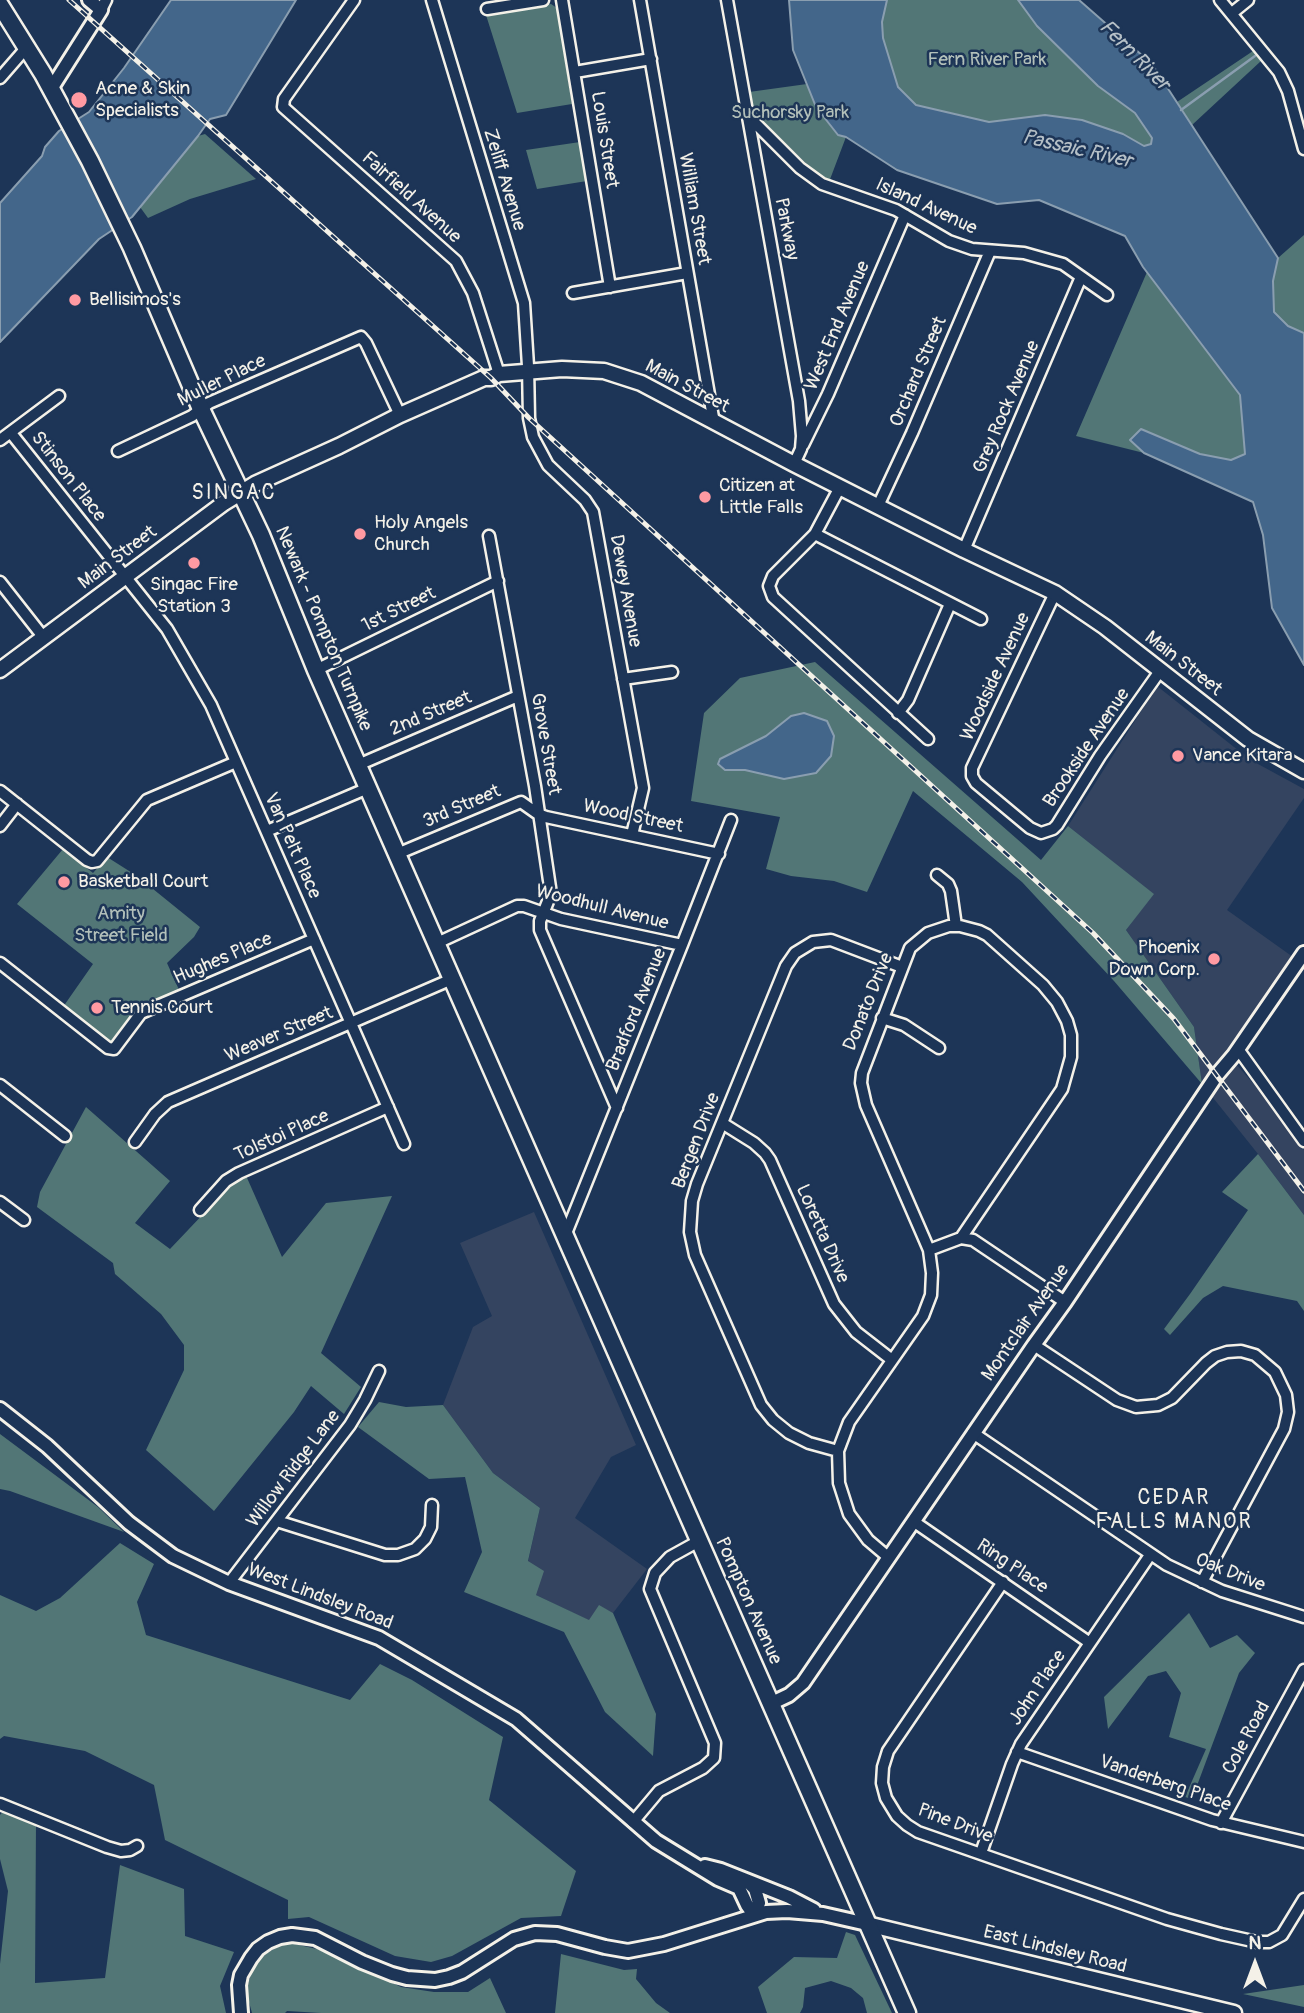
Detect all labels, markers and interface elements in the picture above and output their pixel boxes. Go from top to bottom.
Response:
water label: Fern River [1093,15,1175,97]
park label: Fern River Park [928,49,1046,71]
place label: Acne & Skin Specialists [95,78,190,122]
marker: Acne & Skin Specialists [69,90,89,110]
street label: Louis Street [585,90,623,190]
park label: Suchorsky Park [731,102,849,124]
water label: Passaic River [1020,125,1134,175]
street label: Zeliff Avenue [478,126,530,234]
street label: Fairfield Avenue [357,147,465,249]
street label: William Street [673,151,715,267]
street label: Island Avenue [872,174,980,240]
street label: Parkway [769,196,803,262]
street label: West End Avenue [800,258,876,394]
place label: Bellisimos's [89,289,181,311]
marker: Bellisimos's [67,292,83,308]
street label: Orchard Street [886,313,952,431]
street label: Grey Rock Avenue [969,337,1045,477]
street label: Muller Place [174,350,270,412]
street label: Main Street [641,355,733,419]
street label: Stinson Place [26,427,110,527]
place label: Citizen at Little Falls [719,475,803,519]
district label: SINGAC [192,481,276,507]
marker: Citizen at Little Falls [697,489,713,505]
place label: Holy Angels Church [374,512,468,556]
street label: Main Street [74,521,162,595]
street label: Newark - Pompton Turnpike [269,523,377,735]
marker: Holy Angels Church [352,526,368,542]
street label: Dewey Avenue [604,533,646,649]
marker: Singac Fire Station 3 [186,555,202,571]
place label: Singac Fire Station 3 [150,574,238,618]
street label: 1st Street [358,582,440,638]
street label: Woodside Avenue [956,609,1036,745]
street label: Main Street [1140,627,1226,701]
street label: Brookside Avenue [1039,684,1135,812]
street label: 2nd Street [387,687,475,741]
street label: Grove Street [525,691,565,797]
place label: Vance Kitara [1192,745,1292,767]
marker: Vance Kitara [1170,748,1186,764]
street label: 3rd Street [420,780,504,834]
street label: Van Pelt Place [258,789,326,903]
street label: Wood Street [581,795,685,839]
place label: Basketball Court [78,871,208,893]
marker: Basketball Court [56,874,72,890]
street label: Woodhull Avenue [533,880,671,936]
park label: Amity Street Field [74,903,168,947]
street label: Hughes Place [170,928,276,990]
place label: Phoenix Down Corp. [1109,937,1200,981]
street label: Bradford Avenue [602,945,672,1075]
street label: Donato Drive [839,950,899,1054]
marker: Phoenix Down Corp. [1206,951,1222,967]
place label: Tennis Court [111,997,213,1019]
marker: Tennis Court [89,1000,105,1016]
street label: Weaver Street [222,1002,336,1068]
street label: Bergen Drive [668,1090,726,1192]
street label: Tolstoi Place [231,1105,333,1167]
street label: Loretta Drive [790,1181,854,1287]
street label: Montclair Avenue [977,1260,1075,1386]
street label: Willow Ridge Lane [242,1406,346,1532]
district label: CEDAR FALLS MANOR [1097,1486,1251,1536]
street label: Pompton Avenue [710,1534,786,1668]
street label: Ring Place [972,1535,1052,1599]
street label: Oak Drive [1192,1549,1268,1597]
street label: West Lindsley Road [244,1559,396,1635]
street label: John Place [1005,1646,1071,1730]
street label: Cole Road [1218,1698,1276,1778]
street label: Vanderberg Place [1096,1751,1234,1817]
street label: Pine Drive [914,1799,996,1849]
street label: East Lindsley Road [981,1921,1129,1979]
north arrow [1220,1929,1290,1999]
text: N [1249,1931,1261,1955]

